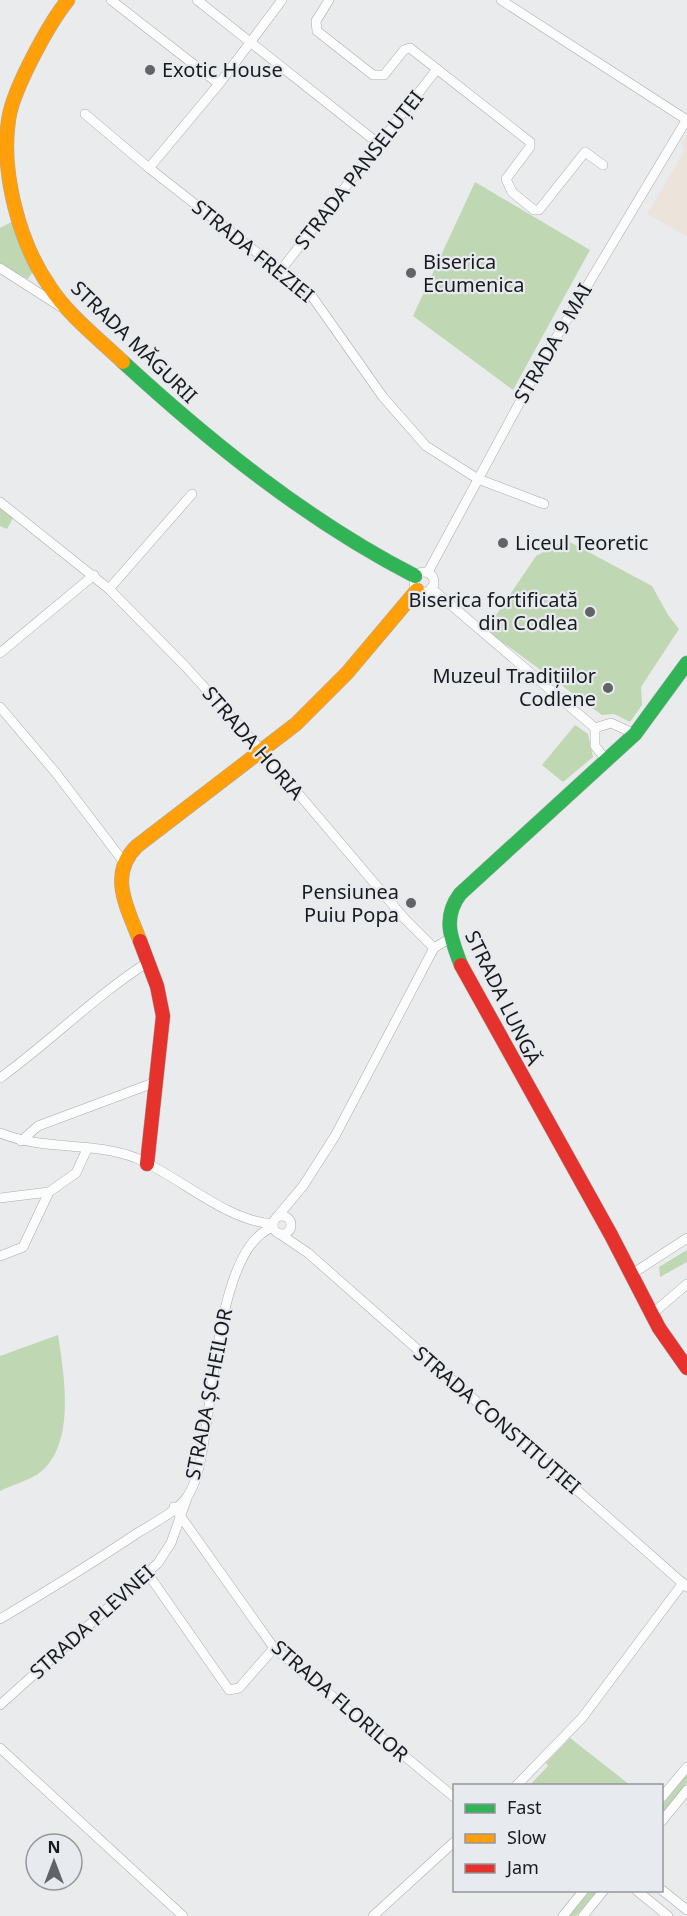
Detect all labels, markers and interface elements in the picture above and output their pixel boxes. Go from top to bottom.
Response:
place label: Exotic House [162,56,283,83]
marker: Exotic House [143,63,157,77]
street label: STRADA PANSELUȚEI [288,85,429,255]
street label: STRADA FREZIEI [187,193,320,308]
place label: Biserica Ecumenica [423,248,524,298]
marker: Biserica Ecumenica [404,266,418,280]
street label: STRADA MĂGURII [66,275,203,409]
street label: STRADA 9 MAI [507,278,598,407]
place label: Liceul Teoretic [515,529,648,556]
marker: Liceul Teoretic [496,536,510,550]
place label: Biserica fortificată din Codlea [409,586,578,636]
marker: Biserica fortificată din Codlea [583,605,597,619]
place label: Muzeul Tradițiilor Codlene [432,662,596,712]
street label: STRADA HORIA [197,680,310,805]
marker: Muzeul Tradițiilor Codlene [601,681,615,695]
place label: Pensiunea Puiu Popa [301,878,399,928]
marker: Pensiunea Puiu Popa [404,896,418,910]
street label: STRADA LUNGĂ [459,926,548,1070]
street label: STRADA ȘCHEILOR [179,1305,238,1482]
street label: STRADA CONSTITUȚIEI [408,1340,587,1500]
street label: STRADA PLEVNEI [24,1559,160,1685]
street label: STRADA FLORILOR [266,1634,415,1768]
legend [453,1784,663,1892]
text: Fast [507,1795,542,1819]
text: Slow [507,1825,546,1849]
north arrow [24,1832,84,1892]
text: N [47,1836,61,1858]
text: Jam [505,1855,539,1879]

